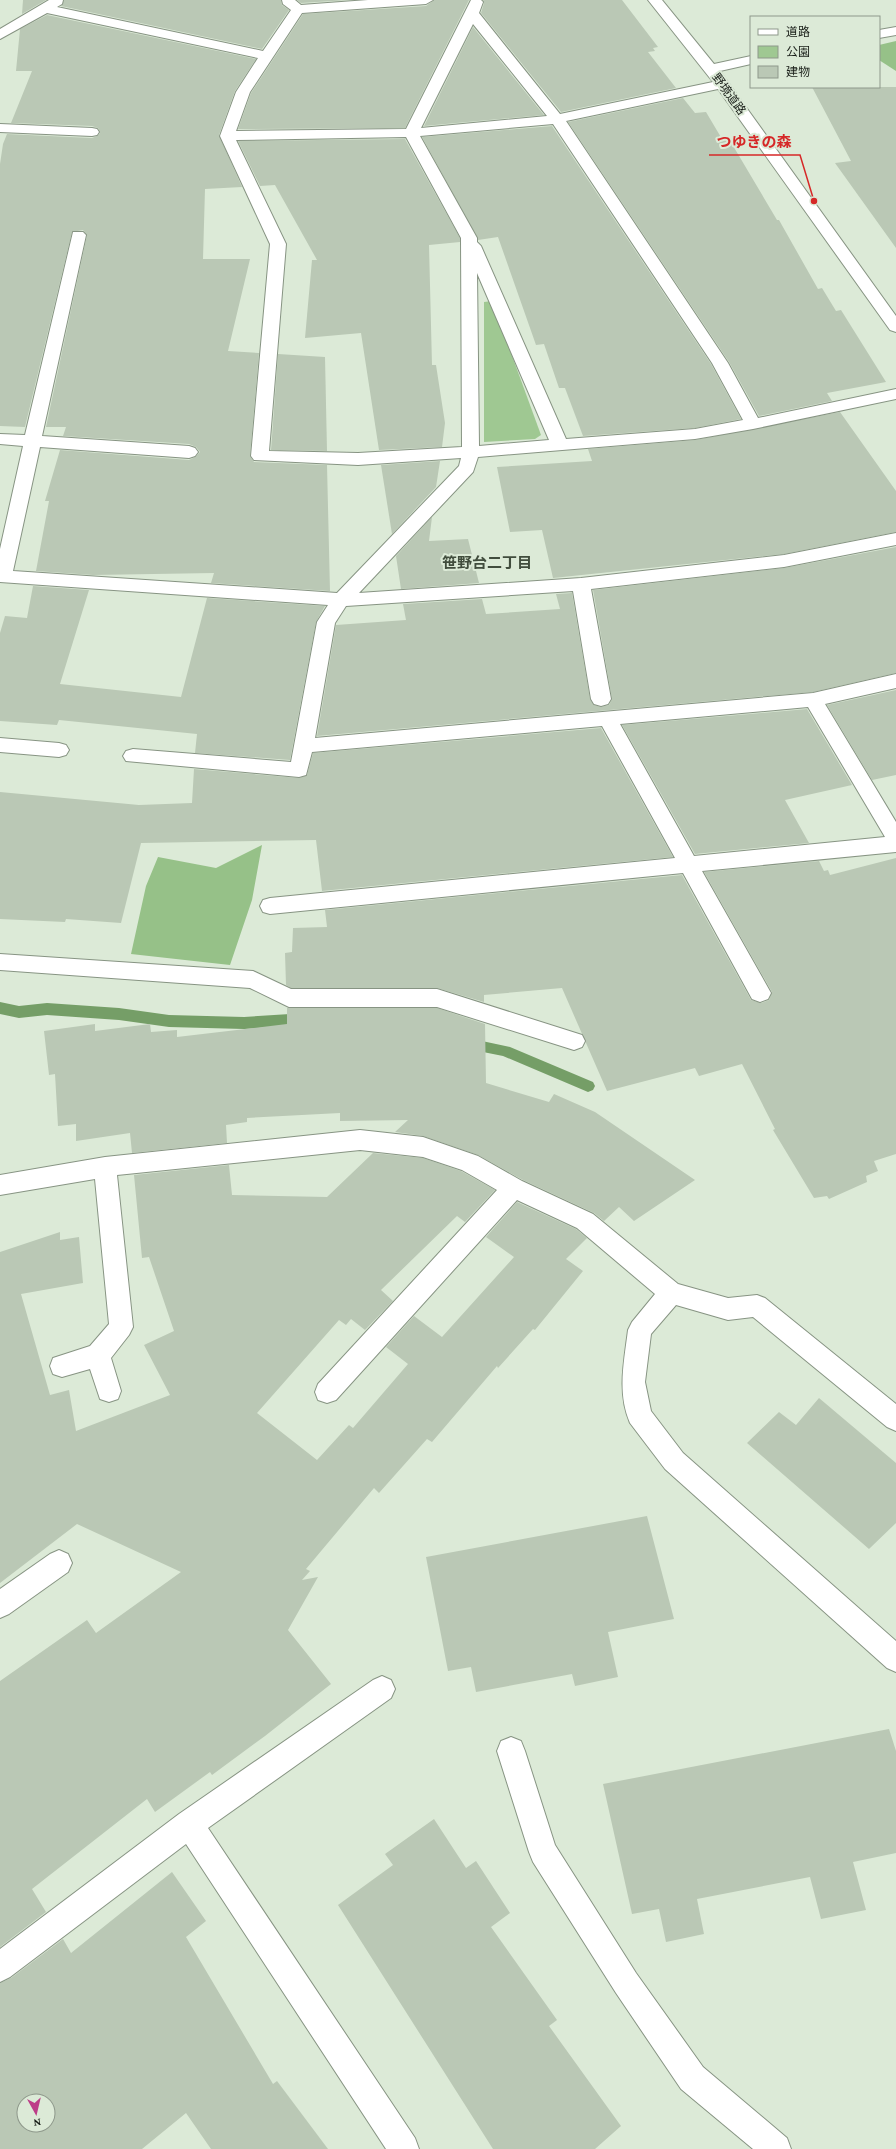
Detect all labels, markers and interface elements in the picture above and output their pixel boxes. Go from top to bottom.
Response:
legend [750,16,880,88]
text: 道路 [786,25,810,39]
text: 公園 [786,45,810,59]
text: 建物 [786,65,810,79]
street label: 野境道路 [709,70,749,118]
callout: つゆきの森 [709,128,800,155]
text: つゆきの森 [716,134,792,150]
district label: 笹野台二丁目 [442,555,532,571]
north arrow [16,2093,56,2133]
text: N [32,2116,42,2129]

